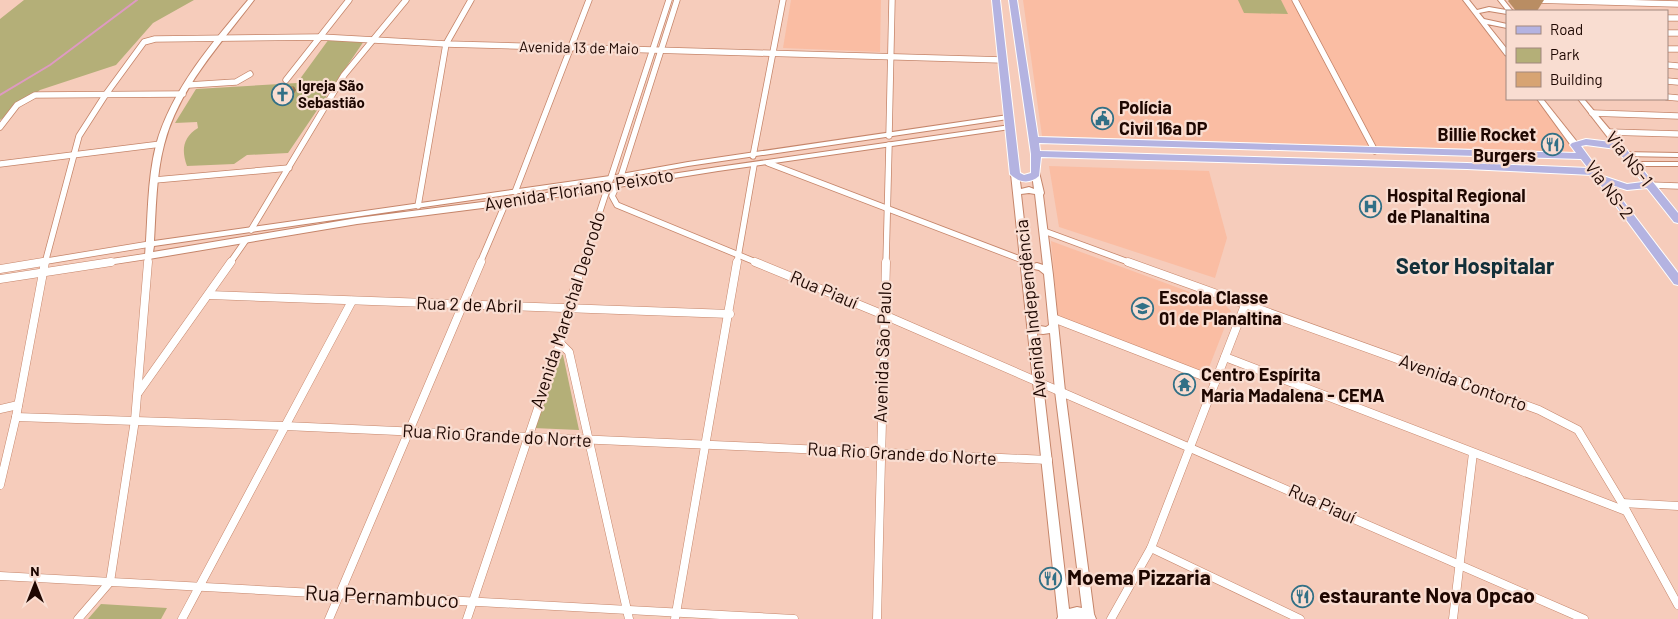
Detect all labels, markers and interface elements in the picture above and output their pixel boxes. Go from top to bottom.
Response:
legend [1506,10,1668,100]
text: Road [1550,20,1583,38]
street label: Avenida 13 de Maio [519,37,639,57]
text: Park [1550,45,1580,63]
text: Building [1550,70,1603,88]
place label: Igreja São Sebastião [298,76,365,111]
church icon: Igreja São Sebastião [270,83,294,107]
place label: Polícia Civil 16a DP [1119,96,1208,139]
public building icon: Polícia Civil 16a DP [1091,106,1115,130]
place label: Billie Rocket Burgers [1438,123,1536,166]
street label: Via NS-1 [1601,126,1658,190]
restaurant icon: Billie Rocket Burgers [1540,133,1564,157]
street label: Via NS-2 [1581,156,1639,223]
street label: Avenida Floriano Peixoto [483,163,675,215]
place label: Hospital Regional de Planaltina [1387,184,1526,227]
hospital icon: Hospital Regional de Planaltina [1359,194,1383,218]
street label: Avenida Marechal Deorodo [525,208,609,411]
street label: Avenida Independência [1010,218,1050,400]
district label: Setor Hospitalar [1396,252,1555,278]
street label: Rua Piauí [787,265,862,313]
street label: Avenida São Paulo [869,281,895,423]
place label: Escola Classe 01 de Planaltina [1159,286,1282,329]
street label: Rua 2 de Abril [416,291,522,317]
school or university icon: Escola Classe 01 de Planaltina [1131,296,1155,320]
street label: Avenida Contorto [1396,349,1530,415]
place label: Centro Espírita Maria Madalena - CEMA [1201,363,1385,406]
temple icon: Centro Espírita Maria Madalena - CEMA [1173,373,1197,397]
street label: Rua Rio Grande do Norte [402,419,592,451]
street label: Rua Rio Grande do Norte [807,437,997,469]
street label: Rua Piauí [1285,479,1360,528]
north arrow [10,559,60,609]
text: N [30,562,40,579]
place label: Moema Pizzaria [1067,564,1211,589]
restaurant icon: Moema Pizzaria [1039,566,1063,590]
street label: Rua Pernambuco [304,579,460,612]
place label: estaurante Nova Opcao [1319,582,1535,607]
restaurant icon: estaurante Nova Opcao [1291,584,1315,608]

